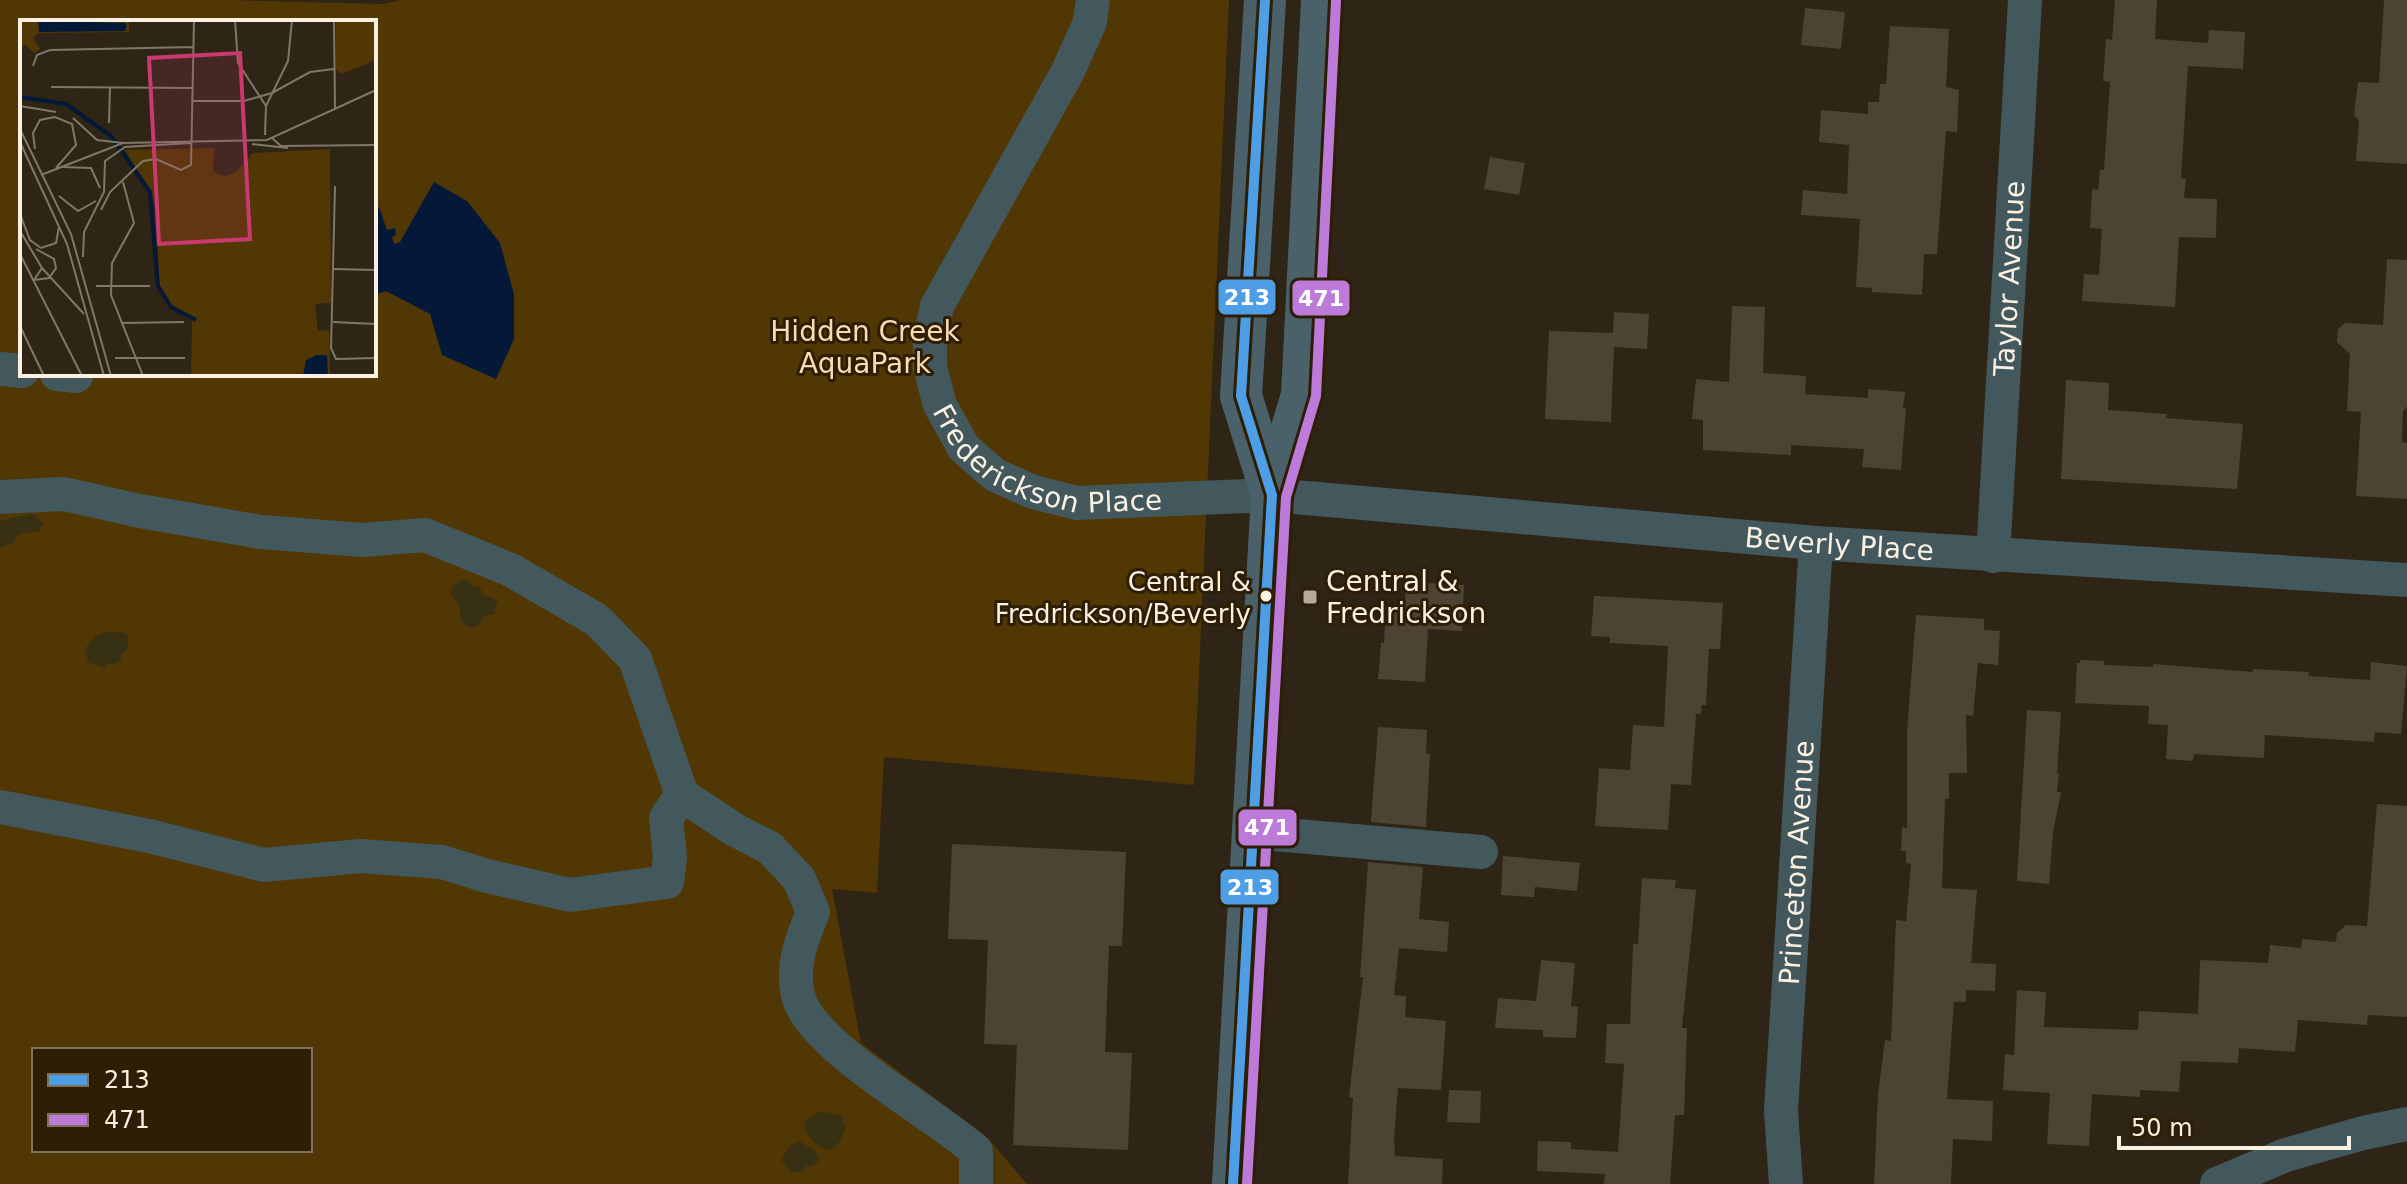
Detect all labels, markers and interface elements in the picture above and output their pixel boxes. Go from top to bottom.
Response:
inset map [20,20,376,376]
street label: Taylor Avenue [1987,180,2032,378]
line badge: 213 [1217,278,1277,316]
line badge: 471 [1291,279,1351,317]
text: 213 [1224,285,1270,310]
text: 471 [1298,286,1344,311]
park label: Hidden Creek AquaPark [770,315,960,380]
street label: Frederickson Place [926,398,1163,520]
street label: Beverly Place [1743,521,1935,567]
place label: Central & Fredrickson [1326,565,1486,630]
place label: Central & Fredrickson/Beverly [995,567,1251,629]
marker: Central & Fredrickson/Beverly [1258,588,1274,604]
marker: Central & Fredrickson [1301,588,1319,606]
street label: Princeton Avenue [1773,739,1821,986]
line badge: 471 [1237,808,1298,847]
text: 471 [1244,815,1290,840]
line badge: 213 [1219,868,1280,906]
text: 213 [1227,875,1273,900]
legend [32,1048,312,1152]
text: 213 [104,1066,150,1094]
scale bar [2119,1100,2349,1150]
text: 471 [104,1106,150,1134]
text: 50 m [2131,1114,2193,1142]

